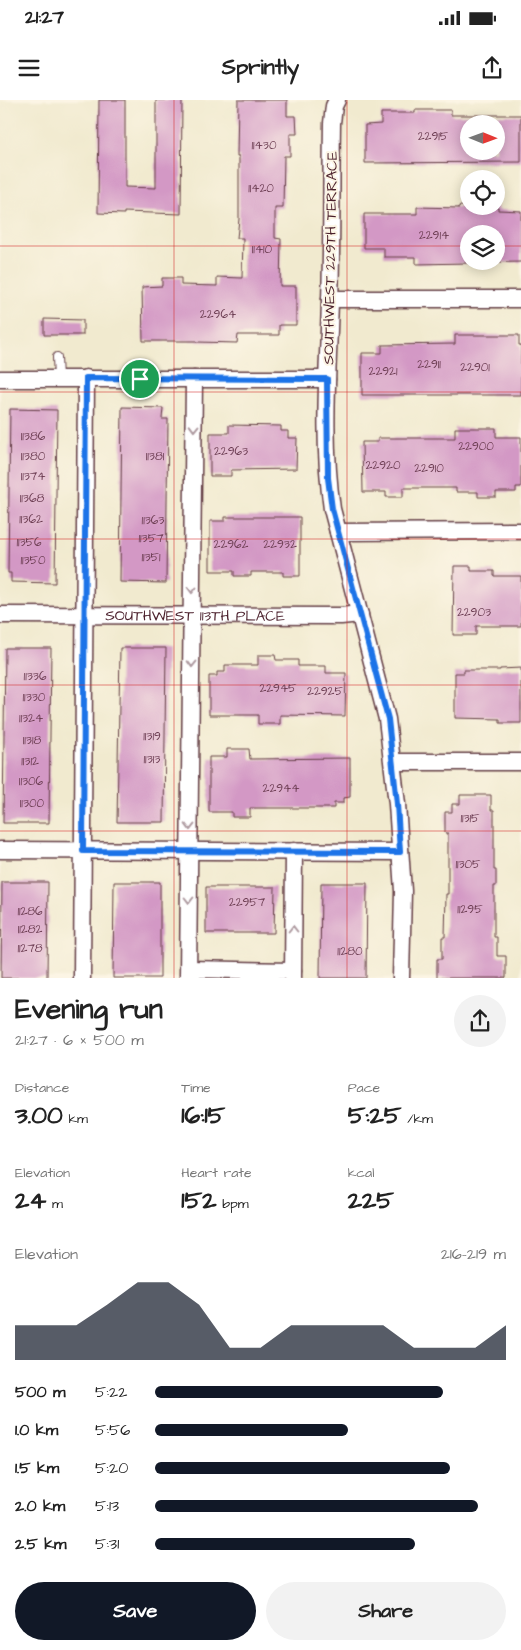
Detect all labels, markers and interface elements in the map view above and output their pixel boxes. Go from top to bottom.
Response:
text: 21:27 [25,4,64,31]
text: Sprintly [222,52,299,83]
icon: menu [15,54,43,82]
icon: share [478,54,506,82]
north arrow [460,115,505,160]
map controls [460,115,505,270]
house number: 22915 [418,128,449,145]
house number: 11430 [252,137,277,154]
street label: SOUTHWEST 229TH TERRACE [318,151,343,365]
button: locate [460,170,505,215]
house number: 11420 [248,180,274,197]
button: layers [460,225,505,270]
house number: 22914 [419,227,449,244]
house number: 11410 [252,241,273,258]
house number: 22964 [200,306,236,323]
house number: 22911 [417,356,441,373]
pin [119,358,161,400]
house number: 22901 [460,359,490,376]
house number: 22921 [369,363,398,380]
icon: arrive [126,365,154,393]
one-way arrow [189,424,199,432]
house number: 11386 [21,428,46,445]
house number: 22900 [458,438,494,455]
house number: 22963 [214,443,248,460]
house number: 11380 [21,448,46,465]
house number: 11381 [146,448,165,465]
house number: 22920 [365,457,401,474]
house number: 22910 [414,460,444,477]
house number: 11374 [21,468,45,485]
house number: 11368 [20,490,44,507]
house number: 11362 [19,511,43,528]
house number: 11363 [142,512,164,529]
house number: 11357 [138,530,164,547]
house number: 11356 [16,534,42,551]
house number: 22962 [214,536,249,553]
house number: 22932 [263,536,297,553]
house number: 11351 [141,549,161,566]
house number: 11350 [20,552,46,569]
one-way arrow [187,586,198,594]
house number: 22903 [457,604,491,621]
street label: SOUTHWEST 113TH PLACE [105,605,285,627]
one-way arrow [187,660,197,668]
house number: 11336 [24,668,47,685]
house number: 22945 [259,680,297,697]
house number: 22925 [307,683,343,700]
house number: 11330 [23,689,46,706]
house number: 11324 [19,710,43,727]
house number: 11319 [143,728,161,745]
house number: 11318 [23,732,41,749]
house number: 11313 [144,751,160,768]
house number: 11312 [21,753,39,770]
house number: 11306 [19,773,44,790]
house number: 22944 [263,780,299,797]
house number: 11300 [20,795,45,812]
house number: 11315 [460,810,480,827]
one-way arrow [185,823,195,831]
house number: 11305 [455,856,481,873]
house number: 22957 [229,894,266,911]
one-way arrow [184,896,194,904]
house number: 11295 [457,901,483,918]
house number: 11286 [17,903,43,920]
house number: 11282 [18,921,42,938]
one-way arrow [288,925,298,932]
house number: 11278 [17,940,43,957]
house number: 11280 [337,943,363,960]
text: Evening run [15,990,163,1029]
button: share [454,995,506,1047]
text: 21:27 · 6 × 500 m [15,1029,144,1051]
text: Distance [15,1078,69,1098]
text: Time [181,1078,211,1098]
text: Pace [348,1078,380,1098]
text: 3.00 [15,1098,63,1133]
text: 16:15 [181,1098,225,1133]
text: 5:25 [348,1098,402,1133]
text: km [63,1109,88,1129]
text: /km [402,1109,433,1129]
text: Elevation [15,1163,70,1183]
text: Heart rate [181,1163,252,1183]
text: kcal [348,1163,374,1183]
text: 24 [15,1183,46,1218]
text: 152 [181,1183,217,1218]
text: 225 [348,1183,394,1218]
text: m [46,1194,63,1214]
text: bpm [217,1194,249,1214]
text: Elevation [15,1243,78,1265]
text: 216–219 m [441,1243,506,1265]
text: 500 m [15,1381,65,1403]
text: 5:22 [95,1381,127,1403]
text: 1.0 km [15,1419,58,1441]
text: 5:56 [95,1419,130,1441]
text: 1.5 km [15,1457,59,1479]
text: 5:20 [95,1457,128,1479]
text: 2.0 km [15,1495,65,1517]
text: 5:13 [95,1495,119,1517]
text: 2.5 km [15,1533,66,1555]
text: 5:31 [95,1533,119,1555]
button: Save [15,1582,256,1640]
button: Share [266,1582,506,1640]

